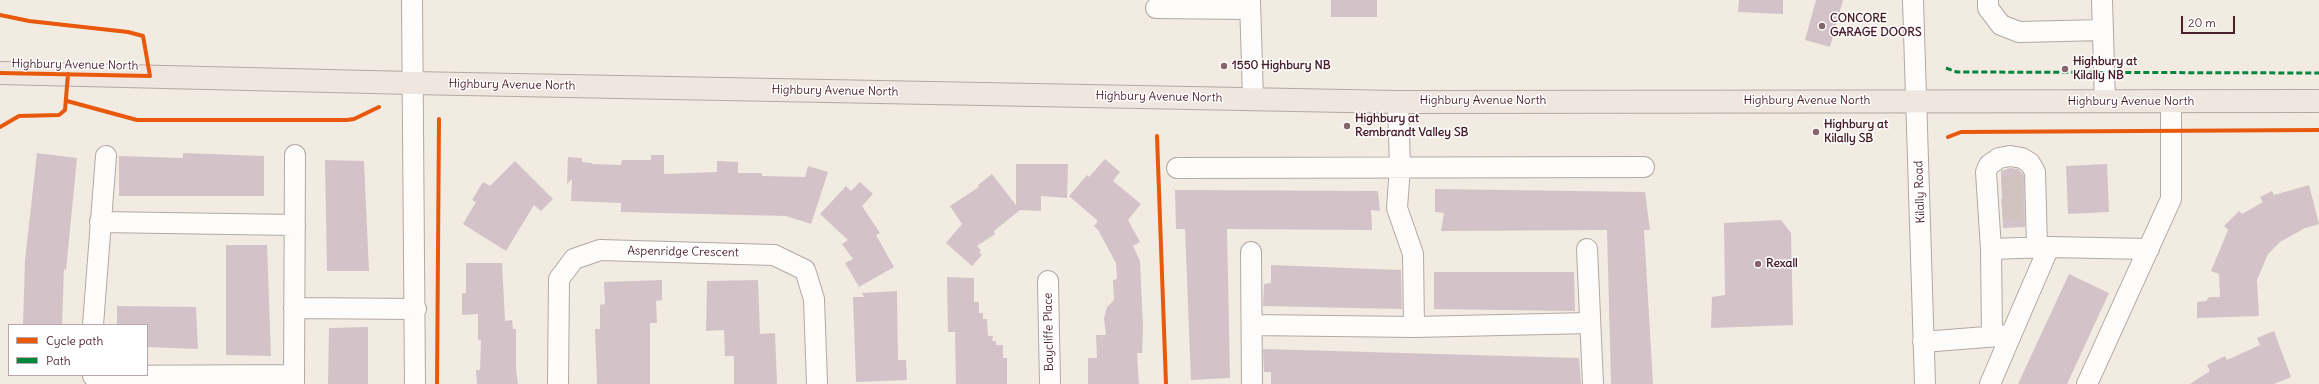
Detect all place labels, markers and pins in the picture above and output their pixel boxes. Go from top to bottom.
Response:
place label: CONCORE GARAGE DOORS [1830,12,1922,40]
marker: CONCORE GARAGE DOORS [1817,21,1827,31]
place label: Highbury at Kilally NB [2073,55,2137,83]
place label: 1550 Highbury NB [1232,59,1331,73]
marker: 1550 Highbury NB [1219,61,1229,71]
marker: Highbury at Kilally NB [2060,64,2070,74]
place label: Highbury at Rembrandt Valley SB [1355,112,1468,140]
place label: Highbury at Kilally SB [1824,118,1888,146]
marker: Highbury at Rembrandt Valley SB [1342,121,1352,131]
marker: Highbury at Kilally SB [1811,127,1821,137]
place label: Rexall [1766,257,1798,271]
marker: Rexall [1753,259,1763,269]

